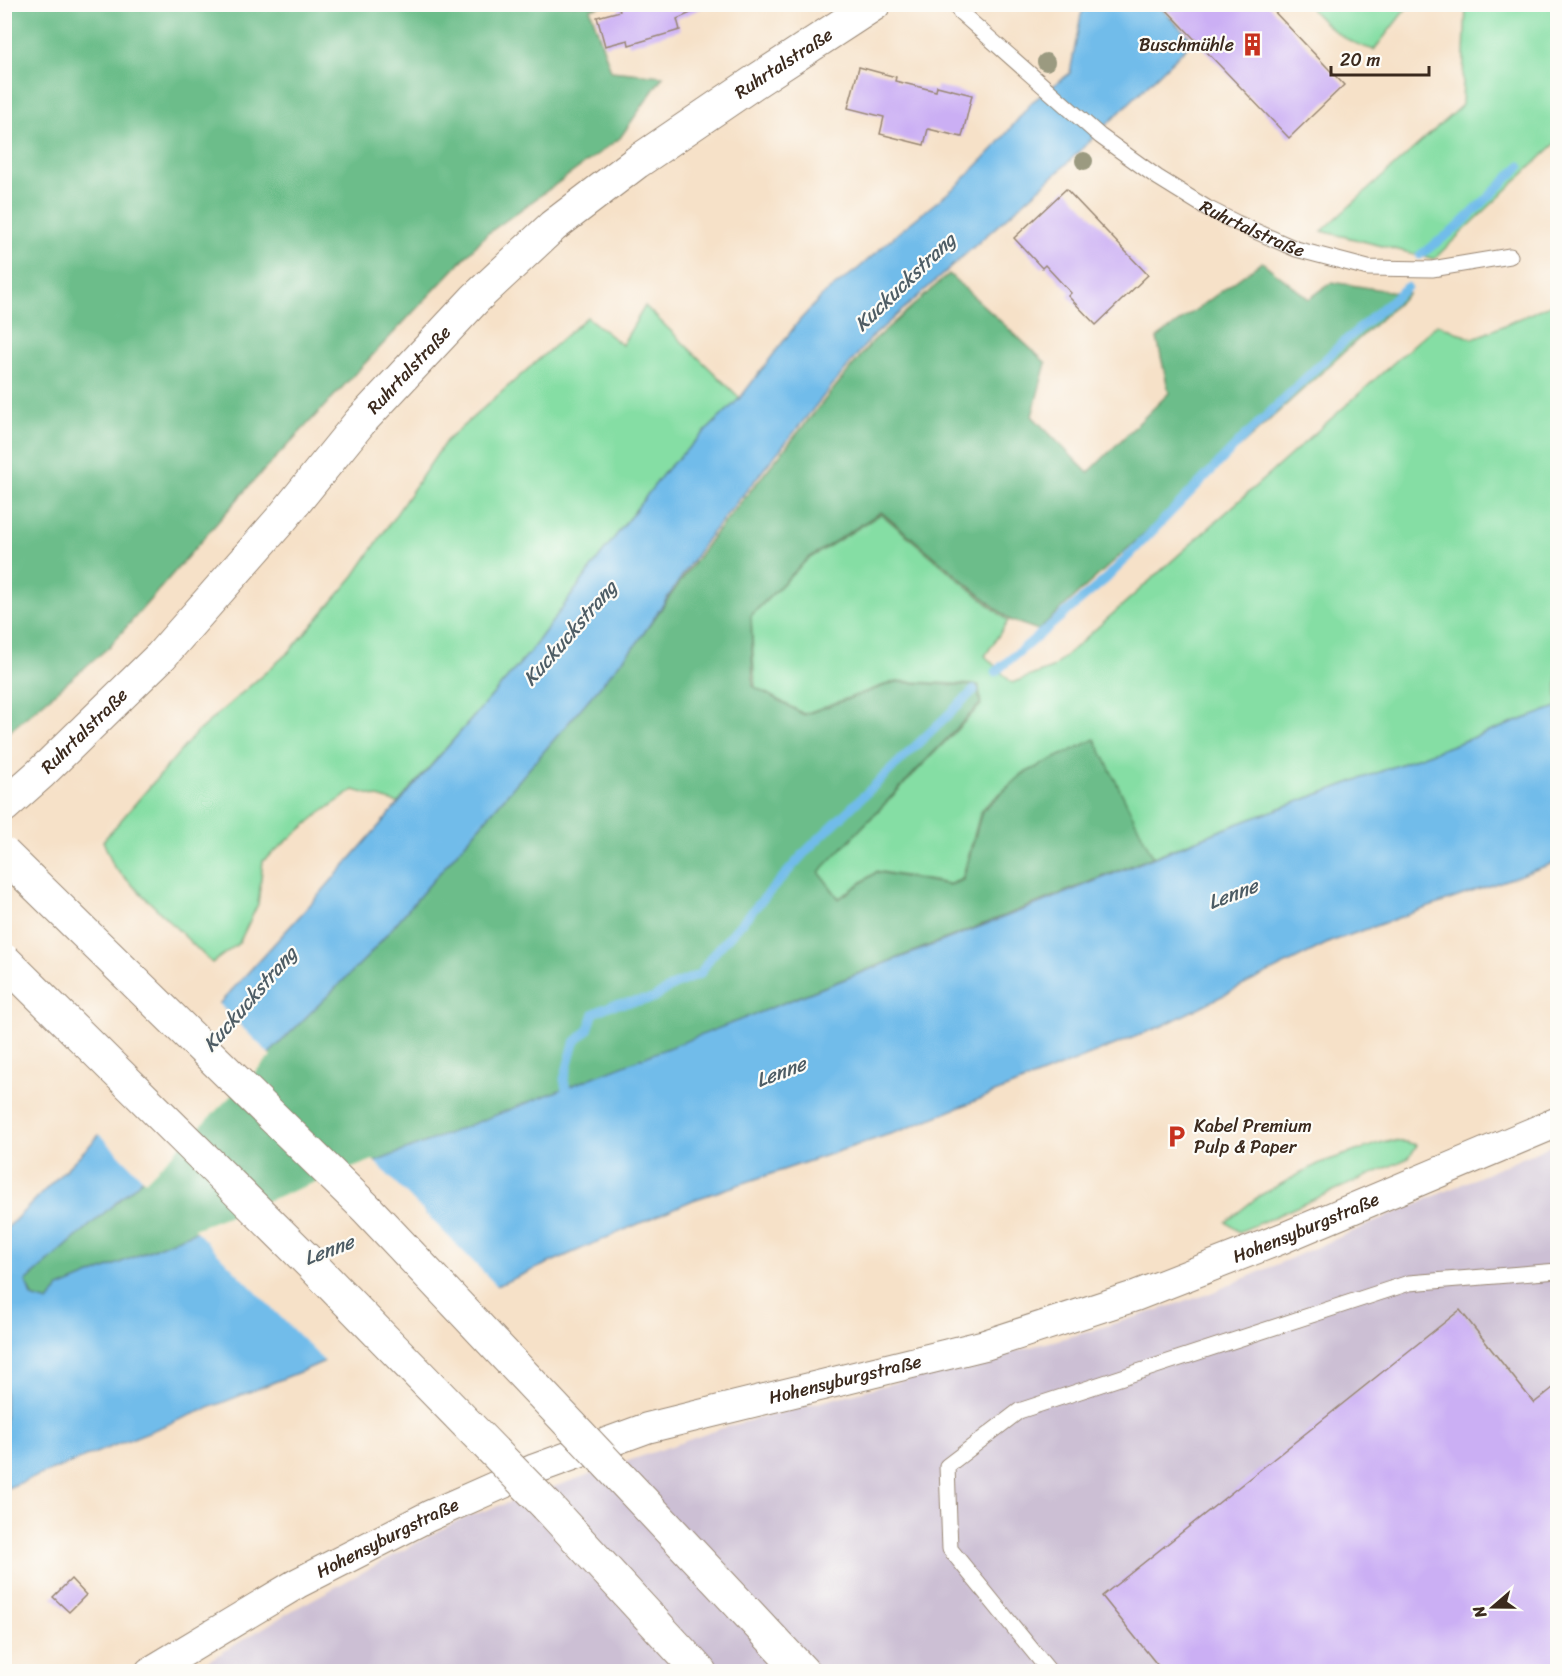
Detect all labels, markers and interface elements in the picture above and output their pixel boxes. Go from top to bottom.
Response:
street label: Ruhrtalstraße [728,19,839,107]
place label: Buschmühle [1139,29,1234,61]
building icon: Buschmühle [1239,32,1265,58]
scale bar [1331,39,1428,77]
text: 20 m [1340,44,1380,76]
street label: Ruhrtalstraße [1193,191,1308,267]
water label: Kuckuckstrang [846,223,966,340]
street label: Ruhrtalstraße [359,318,459,422]
water label: Kuckuckstrang [514,571,627,694]
street label: Ruhrtalstraße [33,680,136,782]
water label: Lenne [1203,868,1265,920]
water label: Kuckuckstrang [194,937,307,1060]
water label: Lenne [751,1046,813,1098]
place label: Kabel Premium Pulp & Paper [1194,1110,1312,1163]
parking icon: Kabel Premium Pulp & Paper [1163,1123,1189,1149]
street label: Hohensyburgstraße [1228,1183,1384,1272]
water label: Lenne [299,1224,361,1276]
street label: Hohensyburgstraße [765,1345,925,1414]
street label: Hohensyburgstraße [310,1489,464,1587]
north arrow [1463,1577,1523,1637]
text: N [1464,1601,1495,1623]

